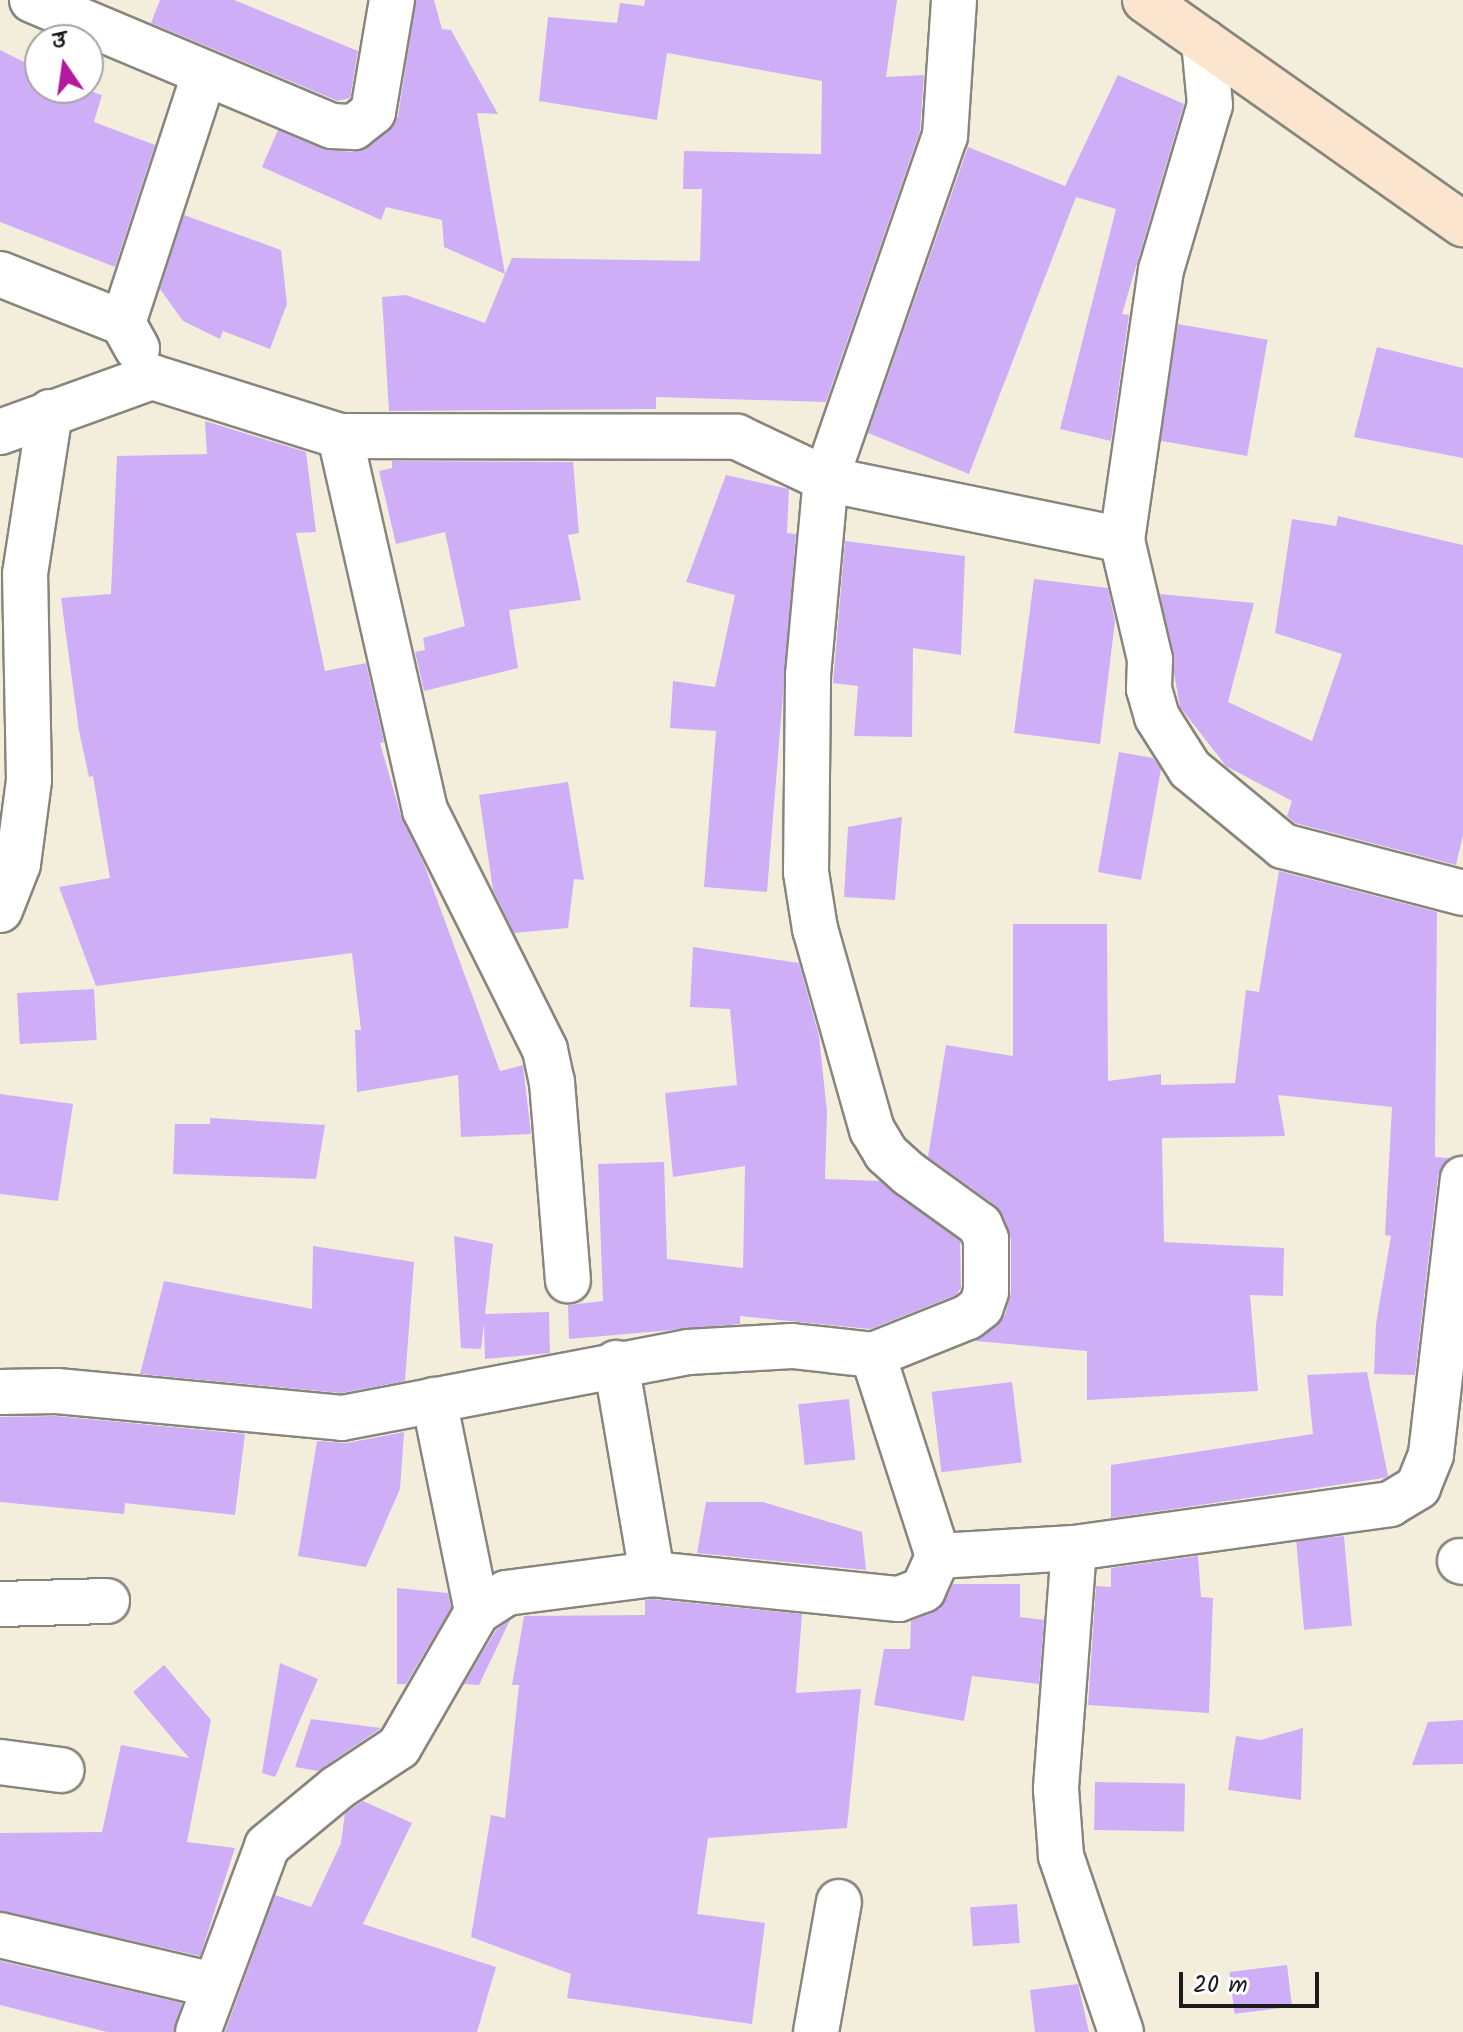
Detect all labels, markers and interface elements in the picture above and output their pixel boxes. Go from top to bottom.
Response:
text: उ [48,23,70,61]
north arrow [24,24,104,104]
scale bar [1183,1956,1323,2006]
text: 20 m [1193,1966,1248,2005]

